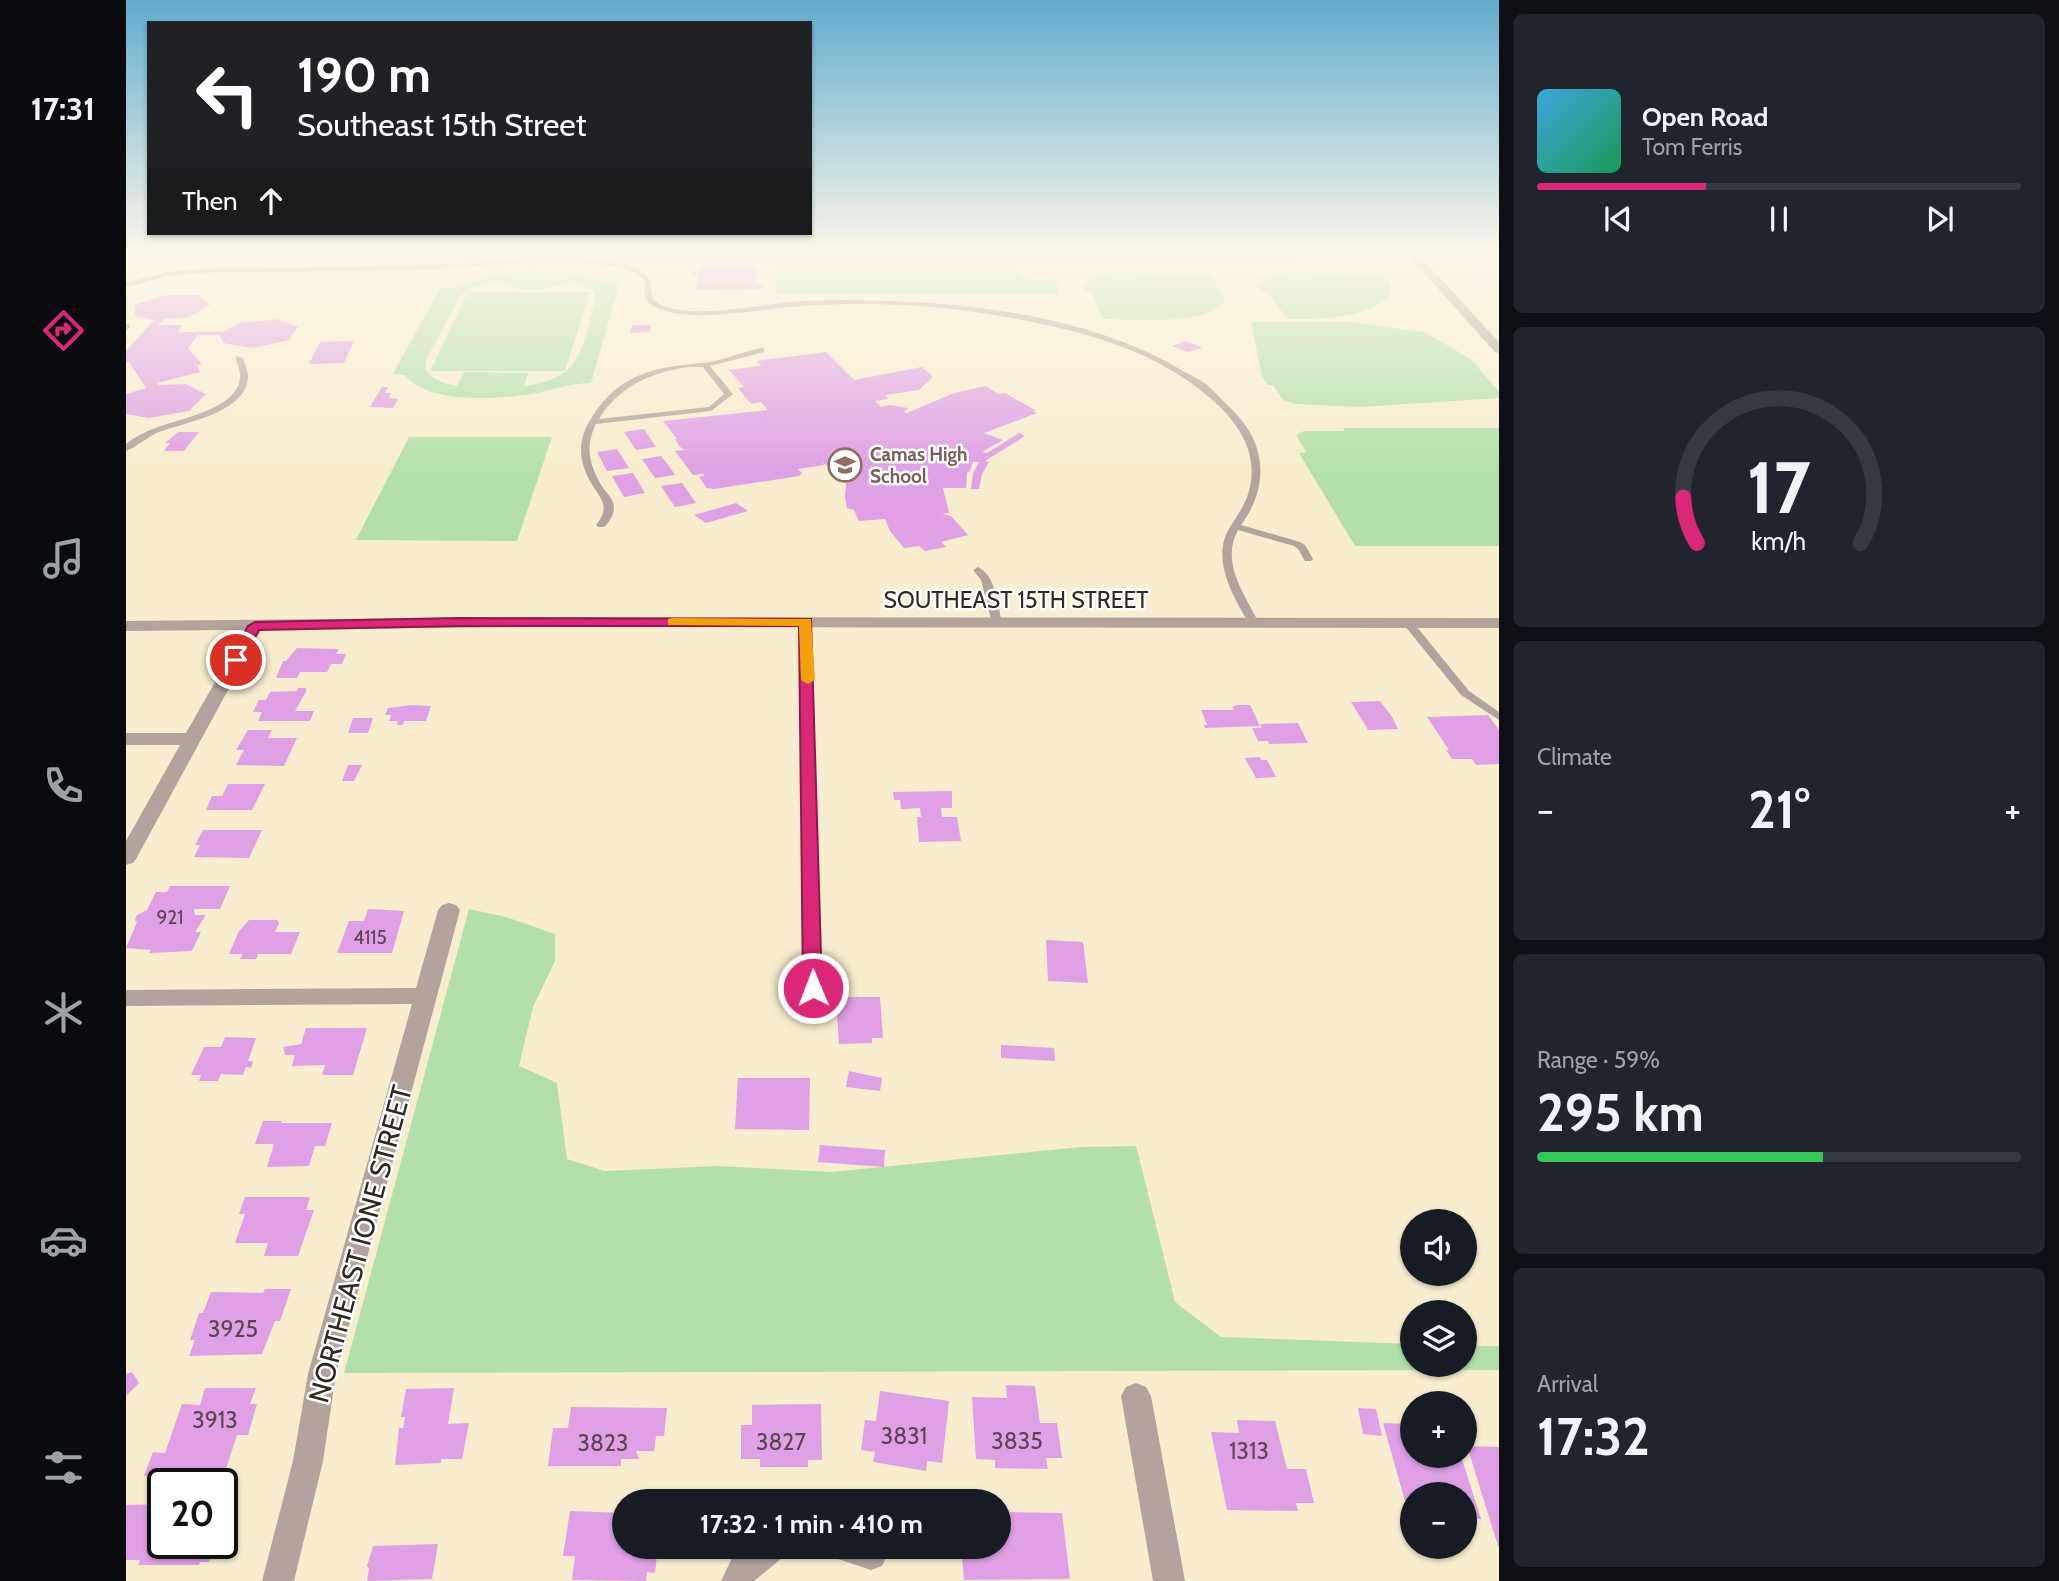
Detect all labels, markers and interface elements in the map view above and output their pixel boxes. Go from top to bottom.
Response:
text: 190 m [297,45,431,104]
icon: left [182,49,273,140]
text: 17:31 [31,89,95,128]
text: Open Road [1642,101,1768,133]
text: Southeast 15th Street [297,105,586,144]
text: Tom Ferris [1642,133,1742,161]
icon: ahead [252,182,290,220]
text: Then [182,185,238,217]
icon: previous [1599,200,1637,238]
icon: pause [1760,200,1798,238]
icon: next [1921,200,1959,238]
icon: directions [39,306,88,355]
place label: Camas High School [870,443,968,488]
text: 17 [1747,444,1811,532]
school or university icon: Camas High School [826,446,864,484]
text: km/h [1752,526,1806,556]
icon: music [39,534,88,583]
street label: SOUTHEAST 15TH STREET [884,586,1148,614]
pin [206,630,266,690]
icon: arrive [217,641,255,679]
text: Climate [1537,743,1612,771]
icon: phone [39,761,88,810]
text: 21° [1748,778,1810,841]
text: − [1537,786,1554,833]
text: + [2004,786,2021,833]
house number: 921 [157,906,183,929]
house number: 4115 [353,926,387,949]
position arrow [776,951,850,1025]
icon: climate [39,988,88,1037]
text: Range · 59% [1537,1046,1660,1074]
text: 295 km [1537,1081,1704,1144]
street label: NORTHEAST IONE STREET [301,1082,419,1406]
map controls [1400,1209,1477,1559]
button: sound [1400,1209,1477,1286]
icon: car [39,1216,88,1265]
button: layers [1400,1300,1477,1377]
house number: 3925 [208,1315,258,1343]
text: Arrival [1537,1370,1598,1398]
button: + [1400,1391,1477,1468]
text: 17:32 [1537,1405,1650,1468]
house number: 3913 [192,1406,238,1434]
house number: 3831 [881,1422,927,1450]
house number: 3835 [991,1427,1043,1455]
house number: 3827 [756,1428,806,1456]
house number: 3823 [578,1429,628,1457]
house number: 1313 [1229,1437,1269,1465]
icon: filters [39,1443,88,1492]
speed limit sign: 20 [147,1468,238,1559]
button: − [1400,1482,1477,1559]
text: 17:32 · 1 min · 410 m [700,1508,923,1540]

